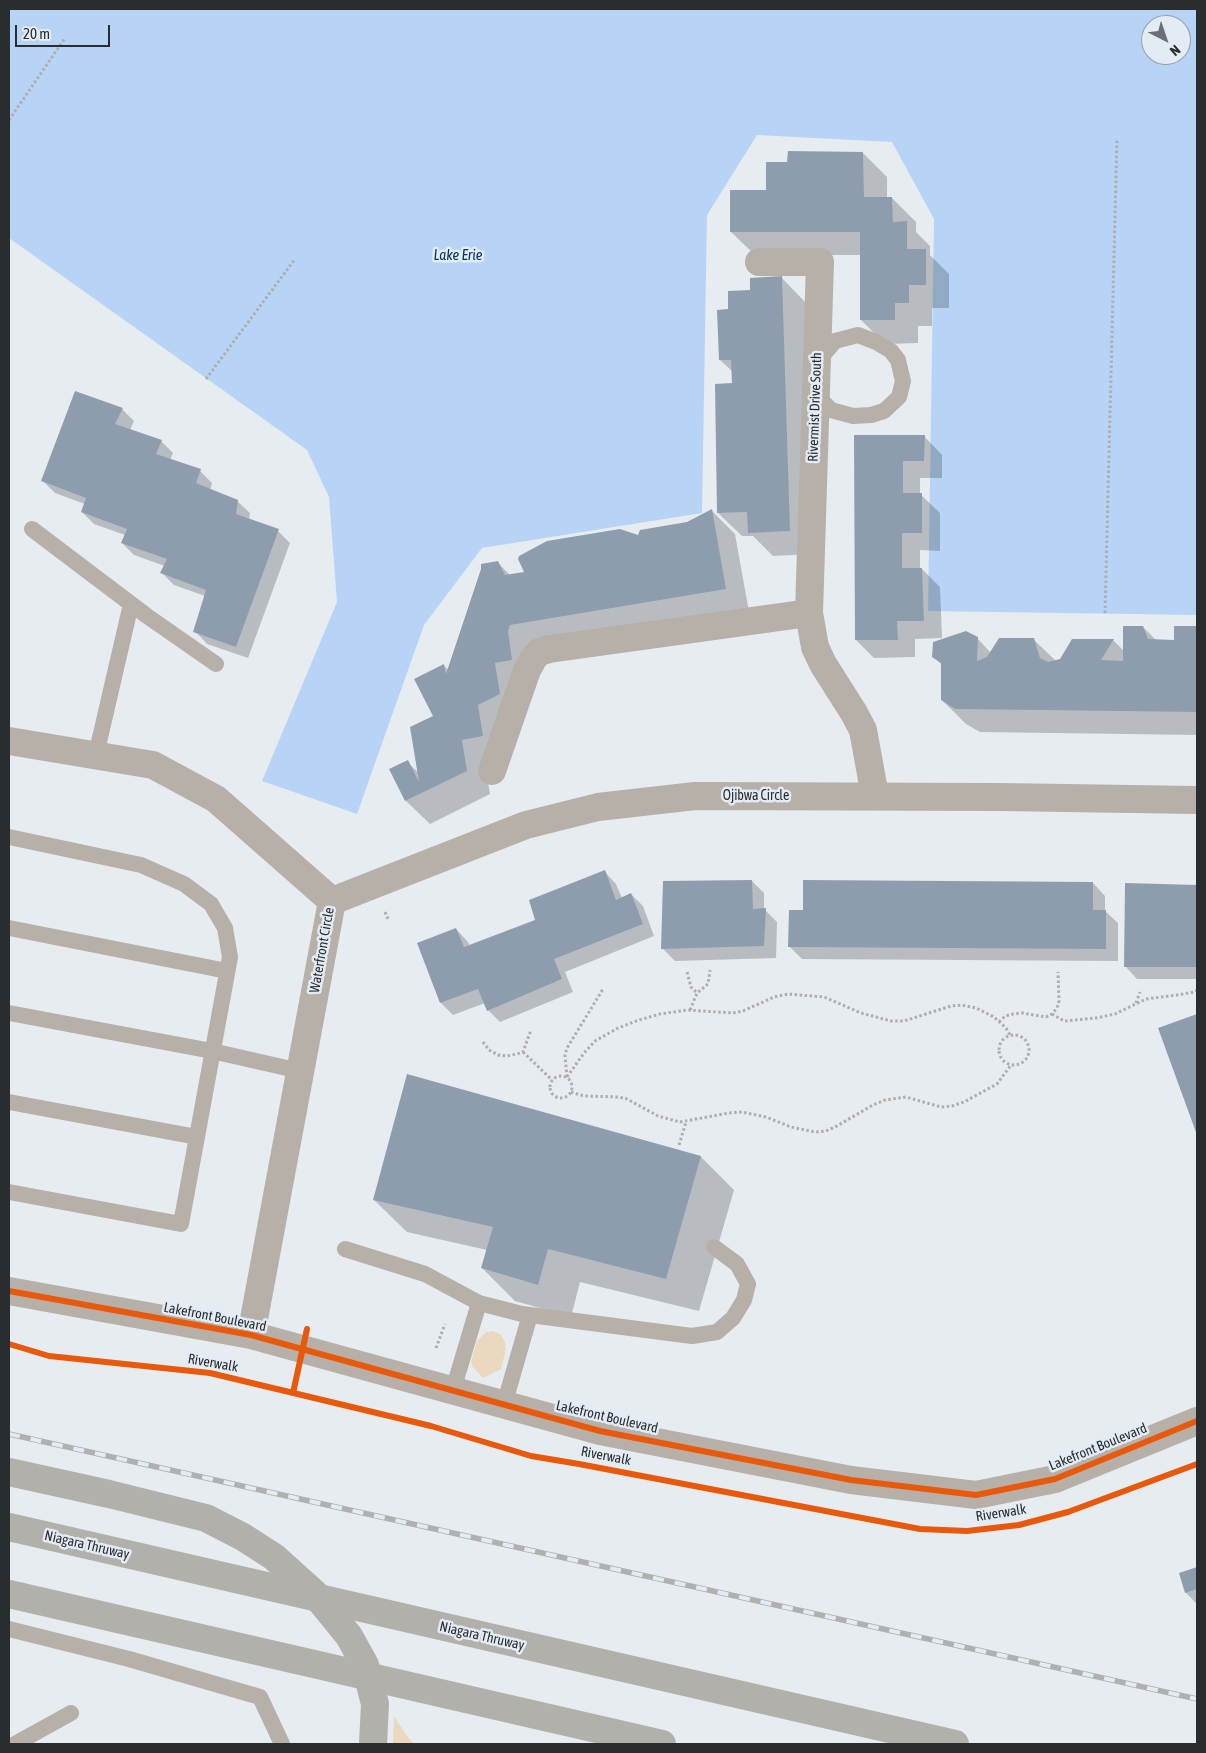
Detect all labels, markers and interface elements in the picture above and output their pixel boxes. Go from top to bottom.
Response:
scale bar [18,15,112,47]
north arrow [1141,15,1191,65]
text: 20 m [23,25,50,42]
text: N [1167,42,1184,59]
water label: Lake Erie [433,246,483,264]
street label: Rivermist Drive South [805,352,825,462]
street label: Ojibwa Circle [723,788,789,804]
street label: Waterfront Circle [306,906,338,994]
street label: Lakefront Boulevard [162,1299,268,1335]
street label: Riverwalk [186,1350,240,1376]
street label: Lakefront Boulevard [554,1397,660,1437]
street label: Lakefront Boulevard [1047,1420,1149,1474]
street label: Riverwalk [579,1443,633,1469]
street label: Riverwalk [975,1501,1027,1525]
street label: Niagara Thruway [43,1527,131,1563]
street label: Niagara Thruway [438,1618,526,1654]

